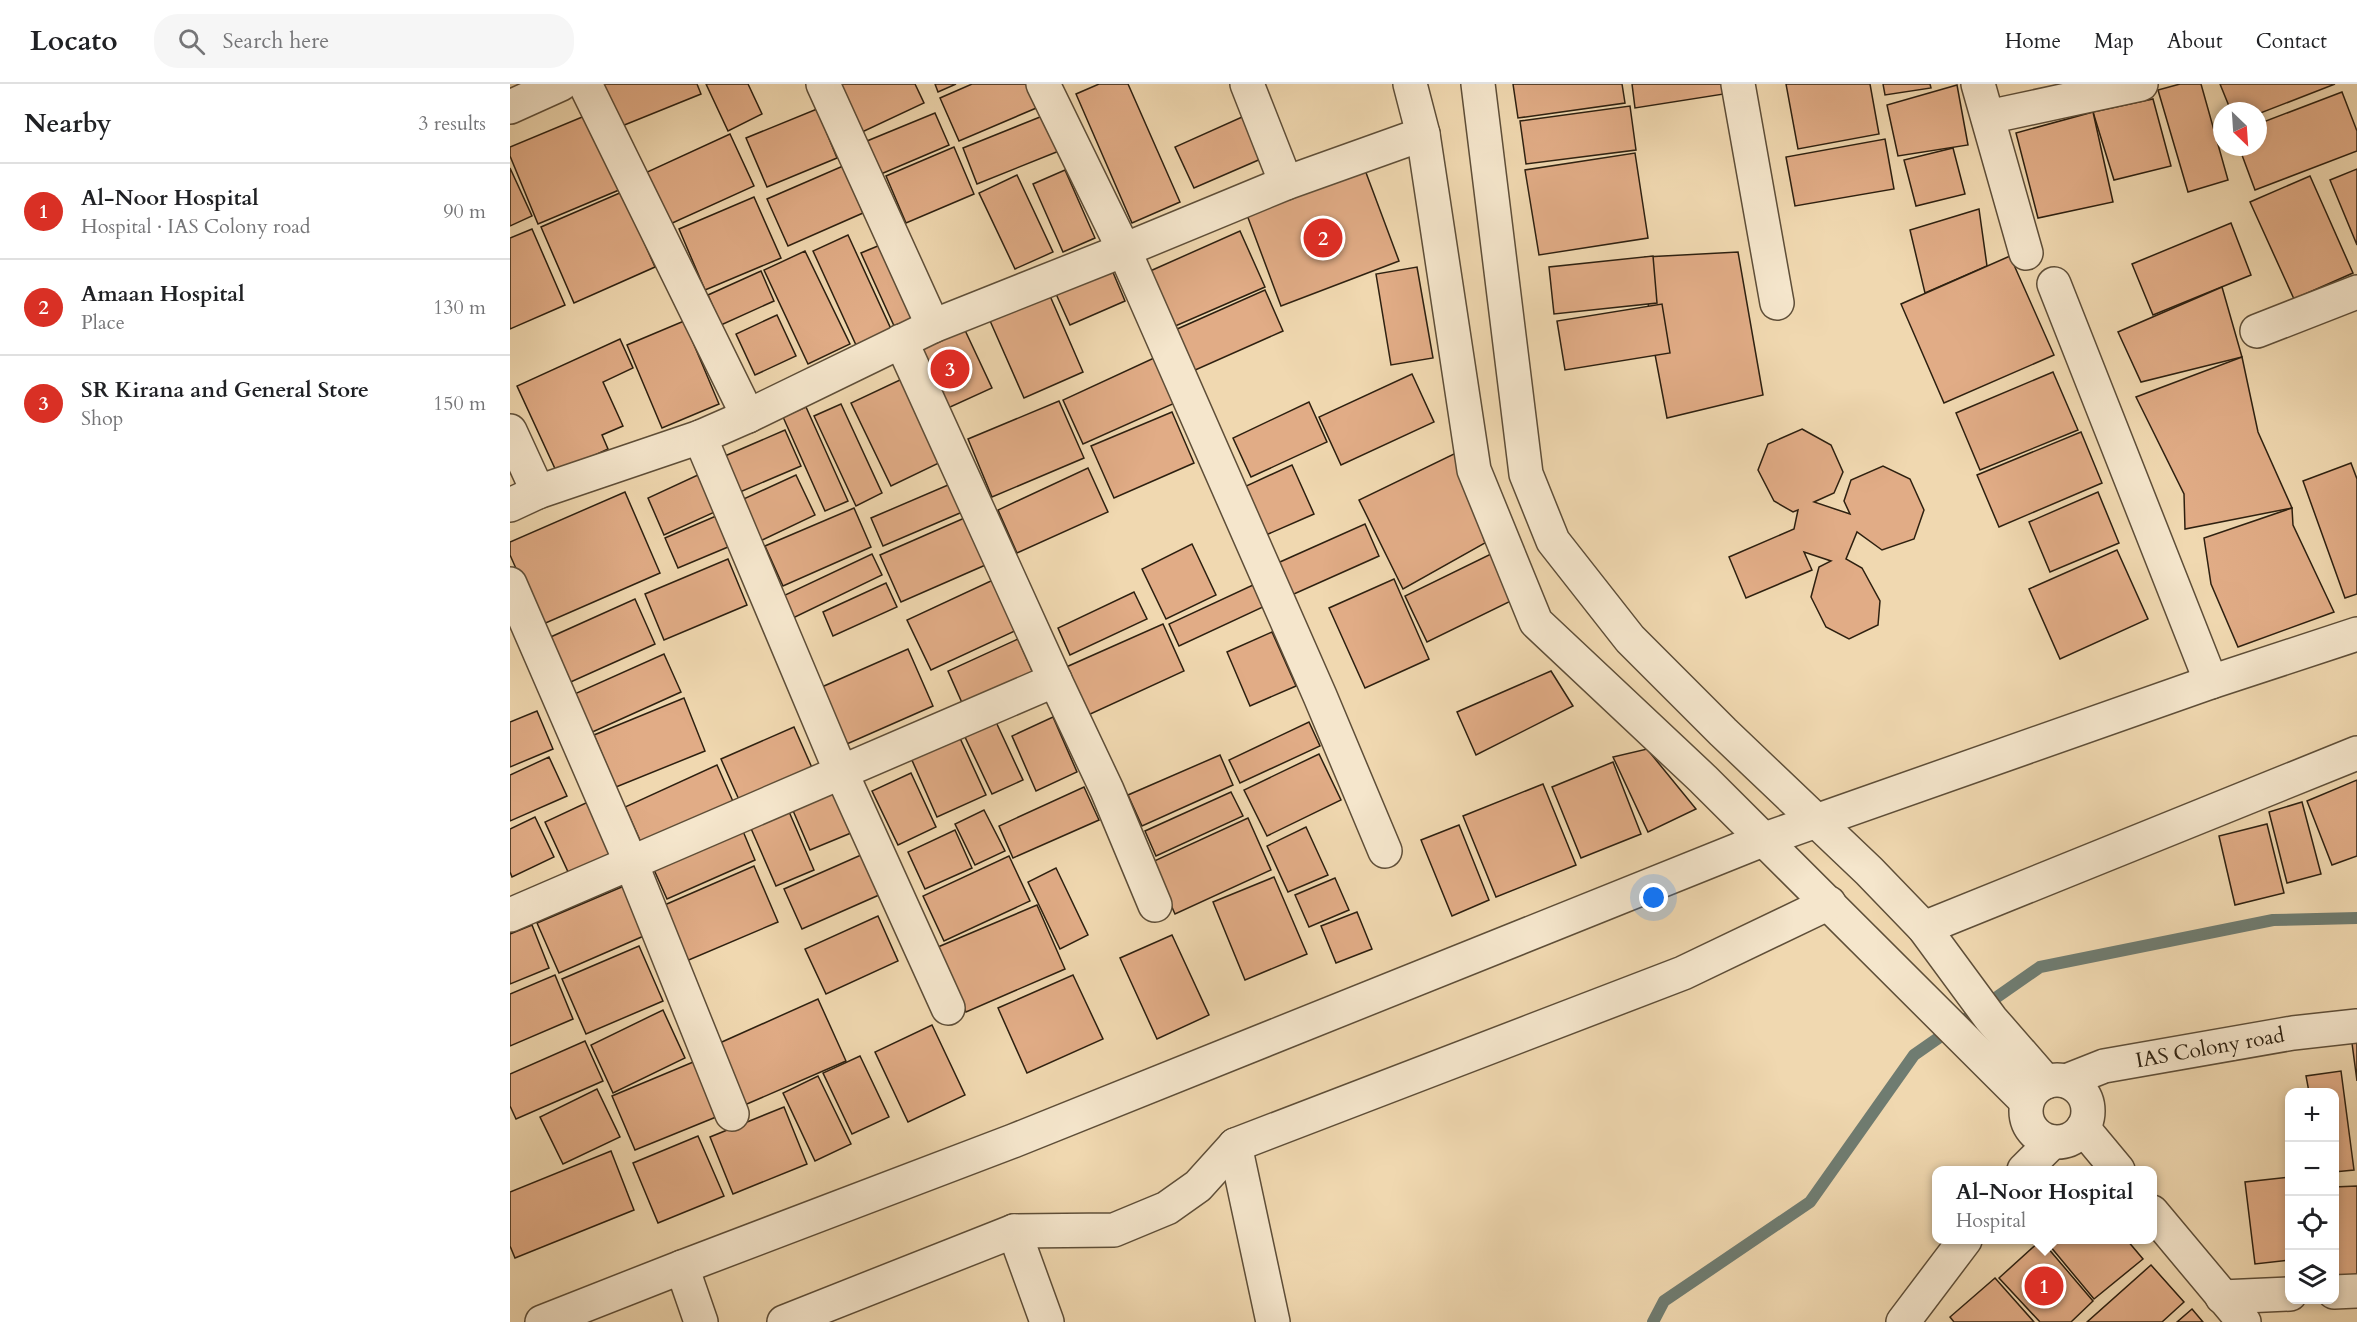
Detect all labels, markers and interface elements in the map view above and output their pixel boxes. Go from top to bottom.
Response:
search box [154,14,574,68]
text: Locato [30,22,118,60]
icon: search [175,25,208,58]
text: Search here [223,26,329,56]
text: Home [2005,27,2061,56]
text: Map [2094,27,2134,56]
text: About [2167,27,2223,56]
text: Contact [2256,27,2327,56]
north arrow [2213,102,2267,156]
text: Nearby [24,106,112,141]
text: 3 results [418,110,486,137]
text: Al-Noor Hospital [81,183,259,213]
text: 1 [38,198,49,225]
text: 90 m [443,198,486,225]
text: Hospital · IAS Colony road [81,213,311,240]
pin: 2 [1304,216,1342,260]
text: Amaan Hospital [81,279,245,309]
text: 2 [38,294,49,321]
text: 130 m [433,294,486,321]
text: Place [81,309,125,336]
pin: 3 [930,346,970,392]
text: SR Kirana and General Store [81,375,369,405]
text: 3 [38,390,49,417]
text: 150 m [433,390,486,417]
text: Shop [81,405,123,432]
your location [1639,883,1668,912]
street label: IAS Colony road [2133,1021,2287,1075]
map controls [2285,1088,2339,1304]
button: + [2285,1088,2339,1142]
button: − [2285,1142,2339,1196]
popup [1932,1166,2157,1244]
text: Al-Noor Hospital [1956,1177,2133,1207]
button: locate [2285,1196,2339,1250]
text: Hospital [1956,1207,2026,1234]
button: layers [2285,1250,2339,1304]
pin: 1 [2024,1264,2063,1308]

